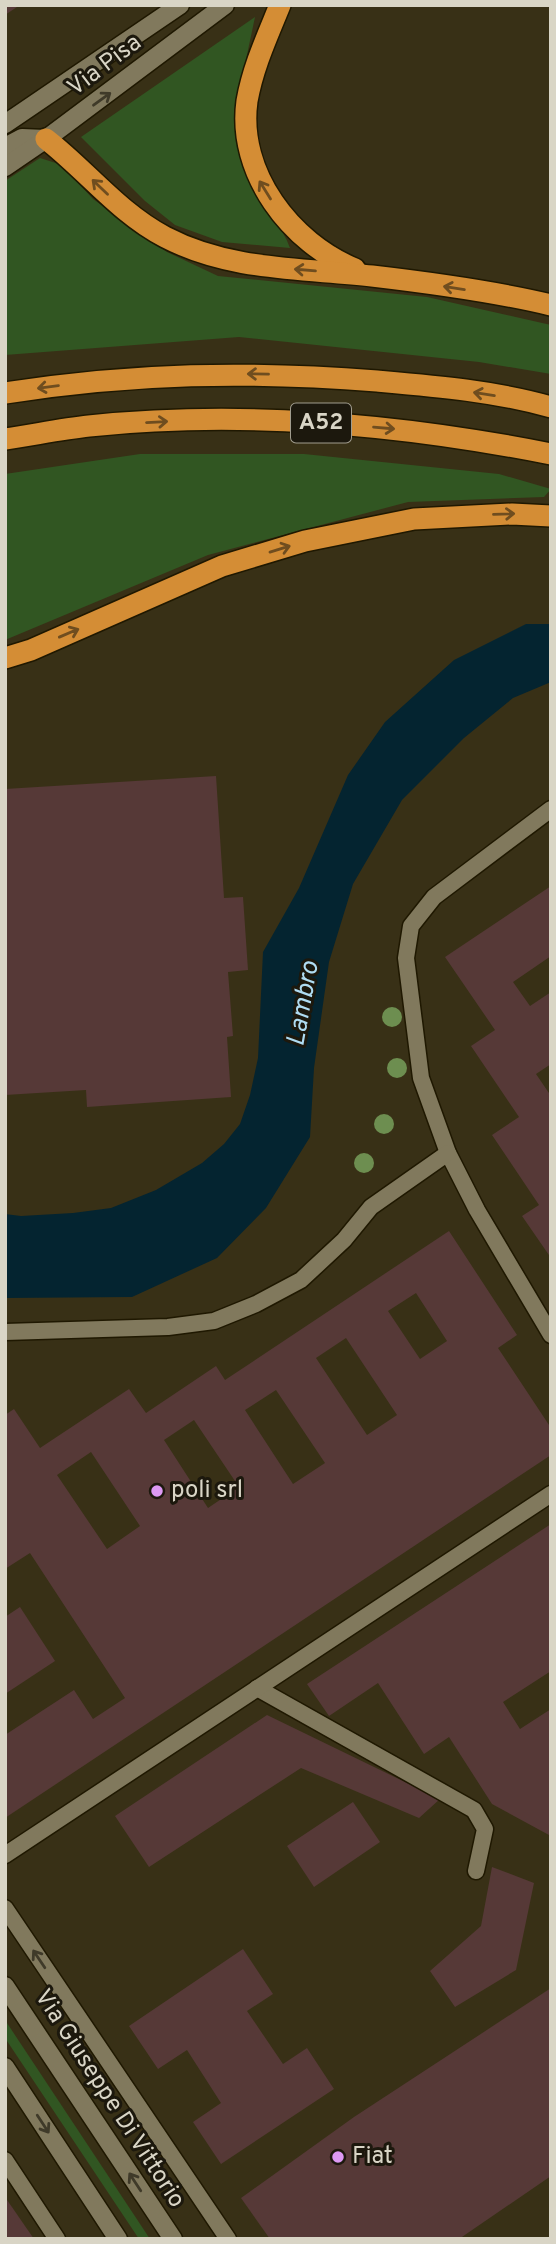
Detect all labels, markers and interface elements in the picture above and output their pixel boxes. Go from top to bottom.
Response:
street label: Via Pisa [62,28,148,104]
one-way arrow [92,92,111,107]
one-way arrow [92,179,109,196]
one-way arrow [258,180,272,200]
one-way arrow [294,263,317,276]
one-way arrow [443,281,466,294]
one-way arrow [246,368,269,381]
one-way arrow [37,380,60,393]
one-way arrow [473,387,496,400]
road number: A52 [291,404,351,442]
one-way arrow [145,415,168,428]
one-way arrow [372,422,395,435]
one-way arrow [492,508,515,521]
one-way arrow [268,541,290,554]
one-way arrow [58,626,79,639]
water label: Lambro [280,959,328,1049]
place label: poli srl [171,1476,243,1506]
marker: poli srl [149,1483,165,1499]
one-way arrow [32,1950,47,1969]
street label: Via Giuseppe Di Vittorio [27,1984,191,2214]
one-way arrow [36,2113,50,2133]
place label: Fiat [352,2142,393,2172]
marker: Fiat [330,2149,346,2165]
one-way arrow [128,2173,142,2192]

